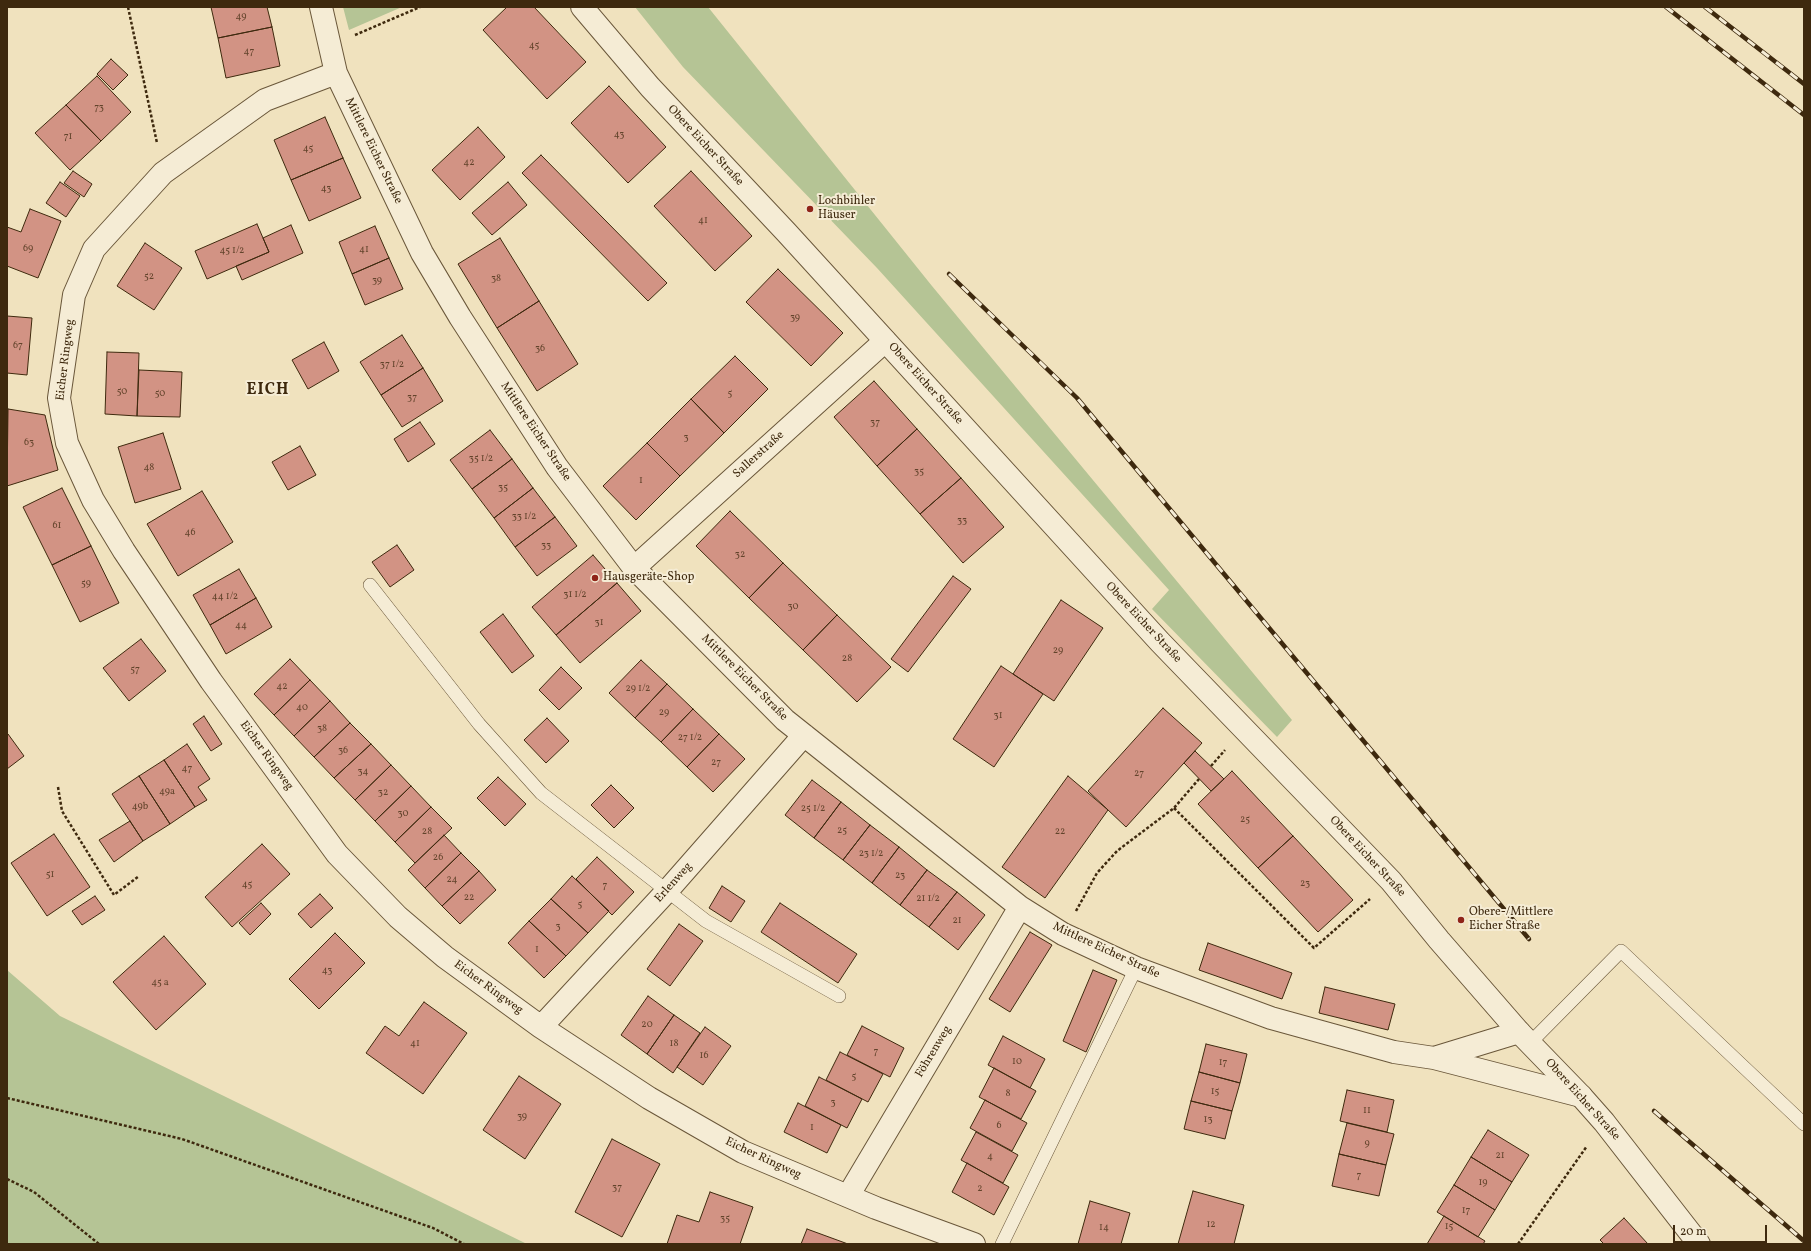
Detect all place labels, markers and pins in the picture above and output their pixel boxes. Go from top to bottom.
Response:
place label: Lochbihler Häuser [818,195,875,223]
marker: Lochbihler Häuser [805,204,815,214]
place label: Hausgeräte-Shop [603,571,694,585]
marker: Hausgeräte-Shop [590,573,600,583]
place label: Obere-/Mittlere Eicher Straße [1469,906,1553,934]
marker: Obere-/Mittlere Eicher Straße [1456,915,1466,925]

